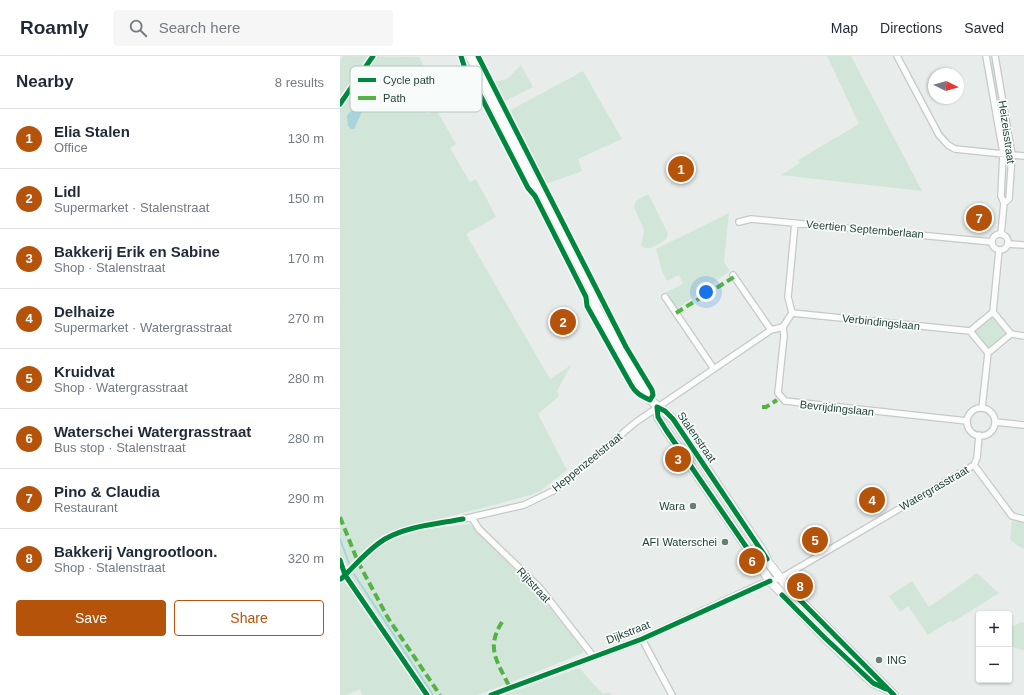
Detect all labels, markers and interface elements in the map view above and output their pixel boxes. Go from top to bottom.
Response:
search box [113,10,393,46]
text: Roamly [20,17,89,38]
icon: search [127,17,149,39]
text: Search here [159,19,240,36]
text: Map [831,20,858,36]
text: Directions [880,20,942,36]
text: Saved [964,20,1004,36]
legend [350,66,482,112]
north arrow [928,68,964,104]
text: Nearby [16,72,74,91]
text: Cycle path [383,74,435,86]
text: 8 results [275,75,324,90]
text: Path [383,92,406,104]
street label: Heizeisstraat [997,100,1017,164]
text: Elia Stalen [54,123,130,140]
text: 1 [25,131,33,146]
text: 130 m [288,131,324,146]
text: Office [54,140,88,155]
pin: 1 [668,154,694,184]
text: Lidl [54,183,81,200]
text: 2 [25,191,33,206]
text: 150 m [288,191,324,206]
text: Supermarket · Stalenstraat [54,200,209,215]
pin: 7 [966,203,992,233]
street label: Veertien Septemberlaan [806,218,924,240]
text: Bakkerij Erik en Sabine [54,243,220,260]
text: 3 [25,251,33,266]
text: 170 m [288,251,324,266]
text: Shop · Stalenstraat [54,260,165,275]
your location [696,282,716,302]
text: Delhaize [54,303,115,320]
pin: 2 [550,307,576,337]
text: 4 [25,311,33,326]
text: 270 m [288,311,324,326]
street label: Verbindingslaan [841,312,921,332]
text: Supermarket · Watergrasstraat [54,320,232,335]
text: Kruidvat [54,363,115,380]
text: 5 [25,371,33,386]
text: 280 m [288,371,324,386]
text: Shop · Watergrasstraat [54,380,188,395]
street label: Bevrijdingslaan [799,398,875,418]
street label: Stalenstraat [675,410,719,464]
text: Waterschei Watergrasstraat [54,423,251,440]
street label: Heppenzeelstraat [550,430,624,494]
text: 6 [25,431,33,446]
text: 280 m [288,431,324,446]
text: Bus stop · Stalenstraat [54,440,186,455]
pin: 3 [665,444,691,474]
street label: Watergrasstraat [897,463,971,513]
text: Pino & Claudia [54,483,160,500]
pin: 4 [859,485,885,515]
text: 7 [25,491,33,506]
text: 290 m [288,491,324,506]
text: Restaurant [54,500,118,515]
place label: Wara [659,500,686,512]
marker: Wara [688,501,698,511]
pin: 5 [802,525,828,555]
place label: AFI Waterschei [642,536,717,548]
marker: AFI Waterschei [720,537,730,547]
text: Bakkerij Vangrootloon. [54,543,217,560]
pin: 6 [739,546,765,576]
text: 8 [25,551,33,566]
text: 320 m [288,551,324,566]
text: Shop · Stalenstraat [54,560,165,575]
street label: Rijtstraat [515,565,553,605]
pin: 8 [787,571,813,601]
button: Save [16,600,166,636]
button: Share [174,600,324,636]
map controls [976,611,1012,683]
button: + [976,611,1012,647]
street label: Dijkstraat [604,618,652,646]
button: − [976,647,1012,683]
place label: ING [887,654,907,666]
marker: ING [874,655,884,665]

